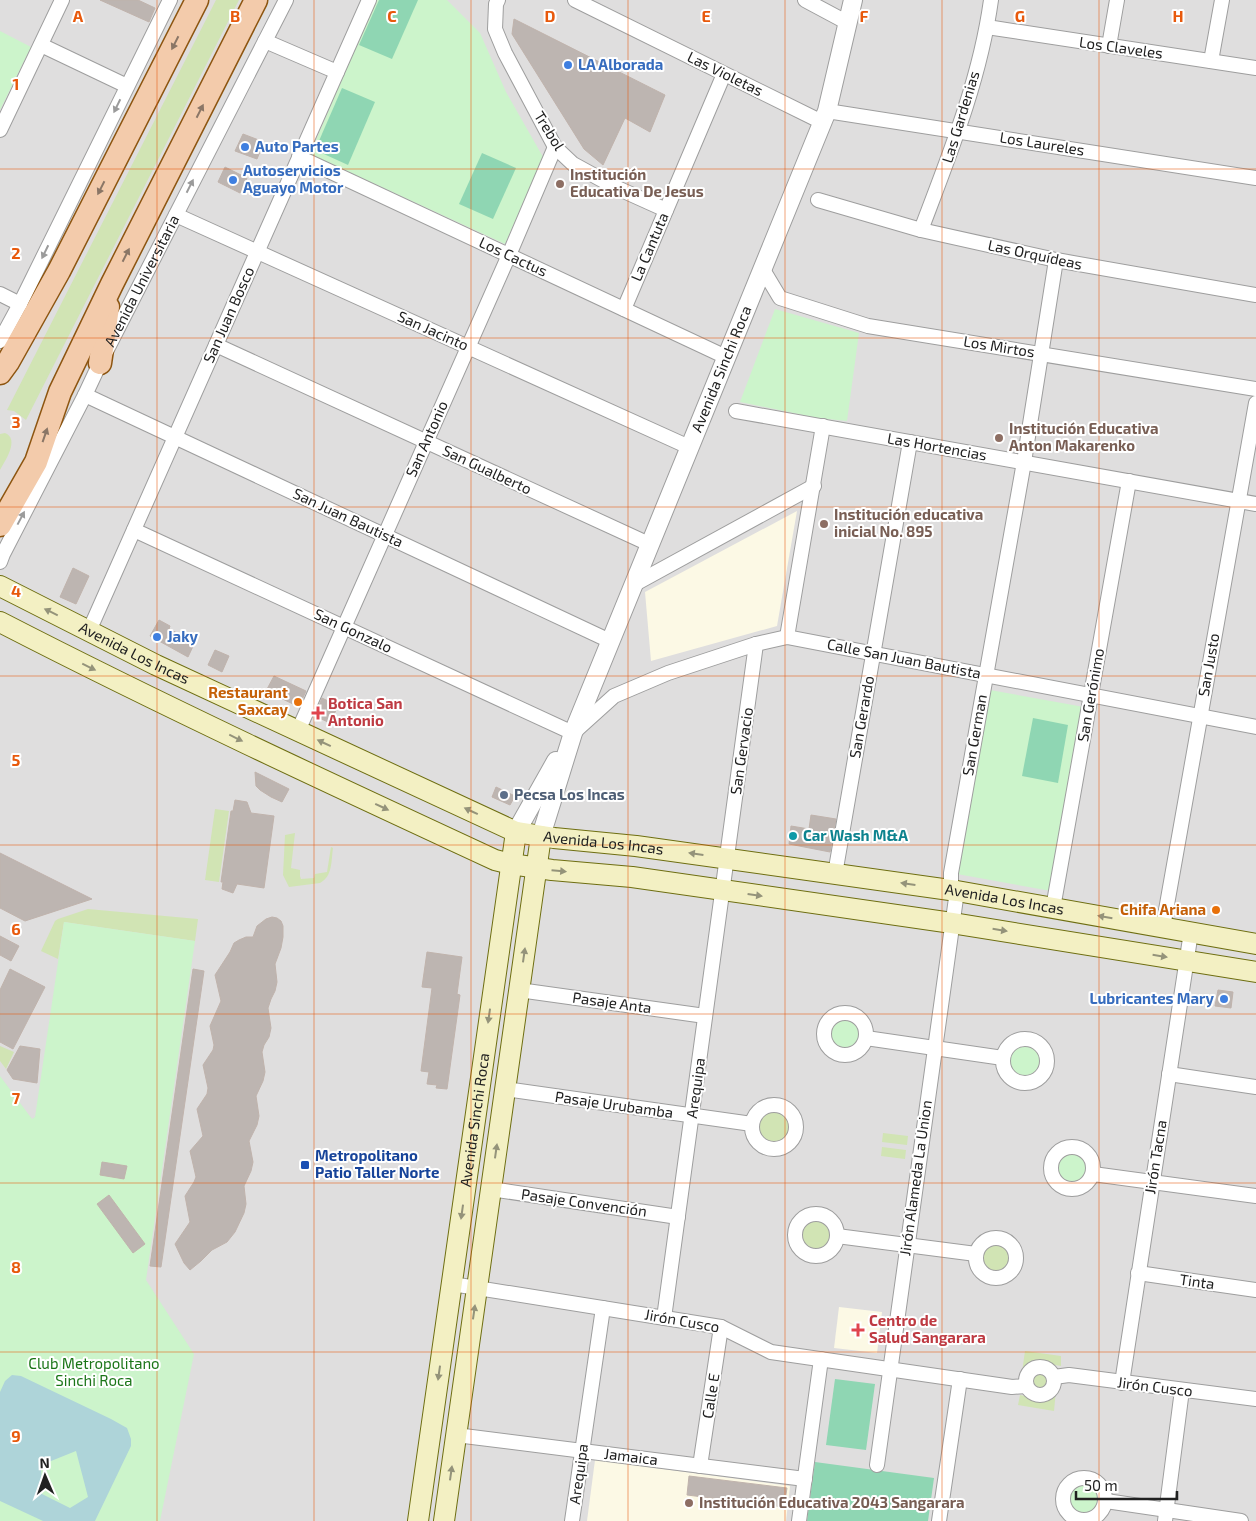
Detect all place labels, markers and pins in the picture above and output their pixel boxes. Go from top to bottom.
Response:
place label: LA Alborada [578,55,663,73]
marker: LA Alborada [562,59,574,71]
place label: Auto Partes [255,137,339,155]
marker: Auto Partes [239,141,251,153]
place label: Autoservicios Aguayo Motor [243,161,344,197]
place label: Institución Educativa De Jesus [570,165,704,200]
marker: Autoservicios Aguayo Motor [227,174,239,186]
marker: Institución Educativa De Jesus [554,178,566,190]
place label: Institución Educativa Anton Makarenko [1009,419,1159,454]
marker: Institución Educativa Anton Makarenko [993,432,1005,444]
place label: Institución educativa inicial No. 895 [834,505,983,540]
marker: Institución educativa inicial No. 895 [818,518,830,530]
place label: Jaky [167,627,199,646]
marker: Jaky [151,631,163,643]
place label: Restaurant Saxcay [208,683,289,719]
place label: Botica San Antonio [328,694,402,729]
marker: Restaurant Saxcay [292,696,304,708]
marker: Botica San Antonio [312,707,324,719]
place label: Pecsa Los Incas [514,785,625,803]
marker: Pecsa Los Incas [498,789,510,801]
place label: Car Wash M&A [803,826,908,844]
marker: Car Wash M&A [787,830,799,842]
place label: Chifa Ariana [1120,900,1206,918]
marker: Chifa Ariana [1210,904,1222,916]
place label: Lubricantes Mary [1089,989,1215,1008]
marker: Lubricantes Mary [1218,993,1230,1005]
place label: Metropolitano Patio Taller Norte [315,1146,439,1181]
marker: Metropolitano Patio Taller Norte [299,1159,311,1171]
place label: Centro de Salud Sangarara [869,1311,986,1346]
marker: Centro de Salud Sangarara [851,1323,865,1337]
place label: Institución Educativa 2043 Sangarara [699,1493,965,1511]
marker: Institución Educativa 2043 Sangarara [683,1497,695,1509]

